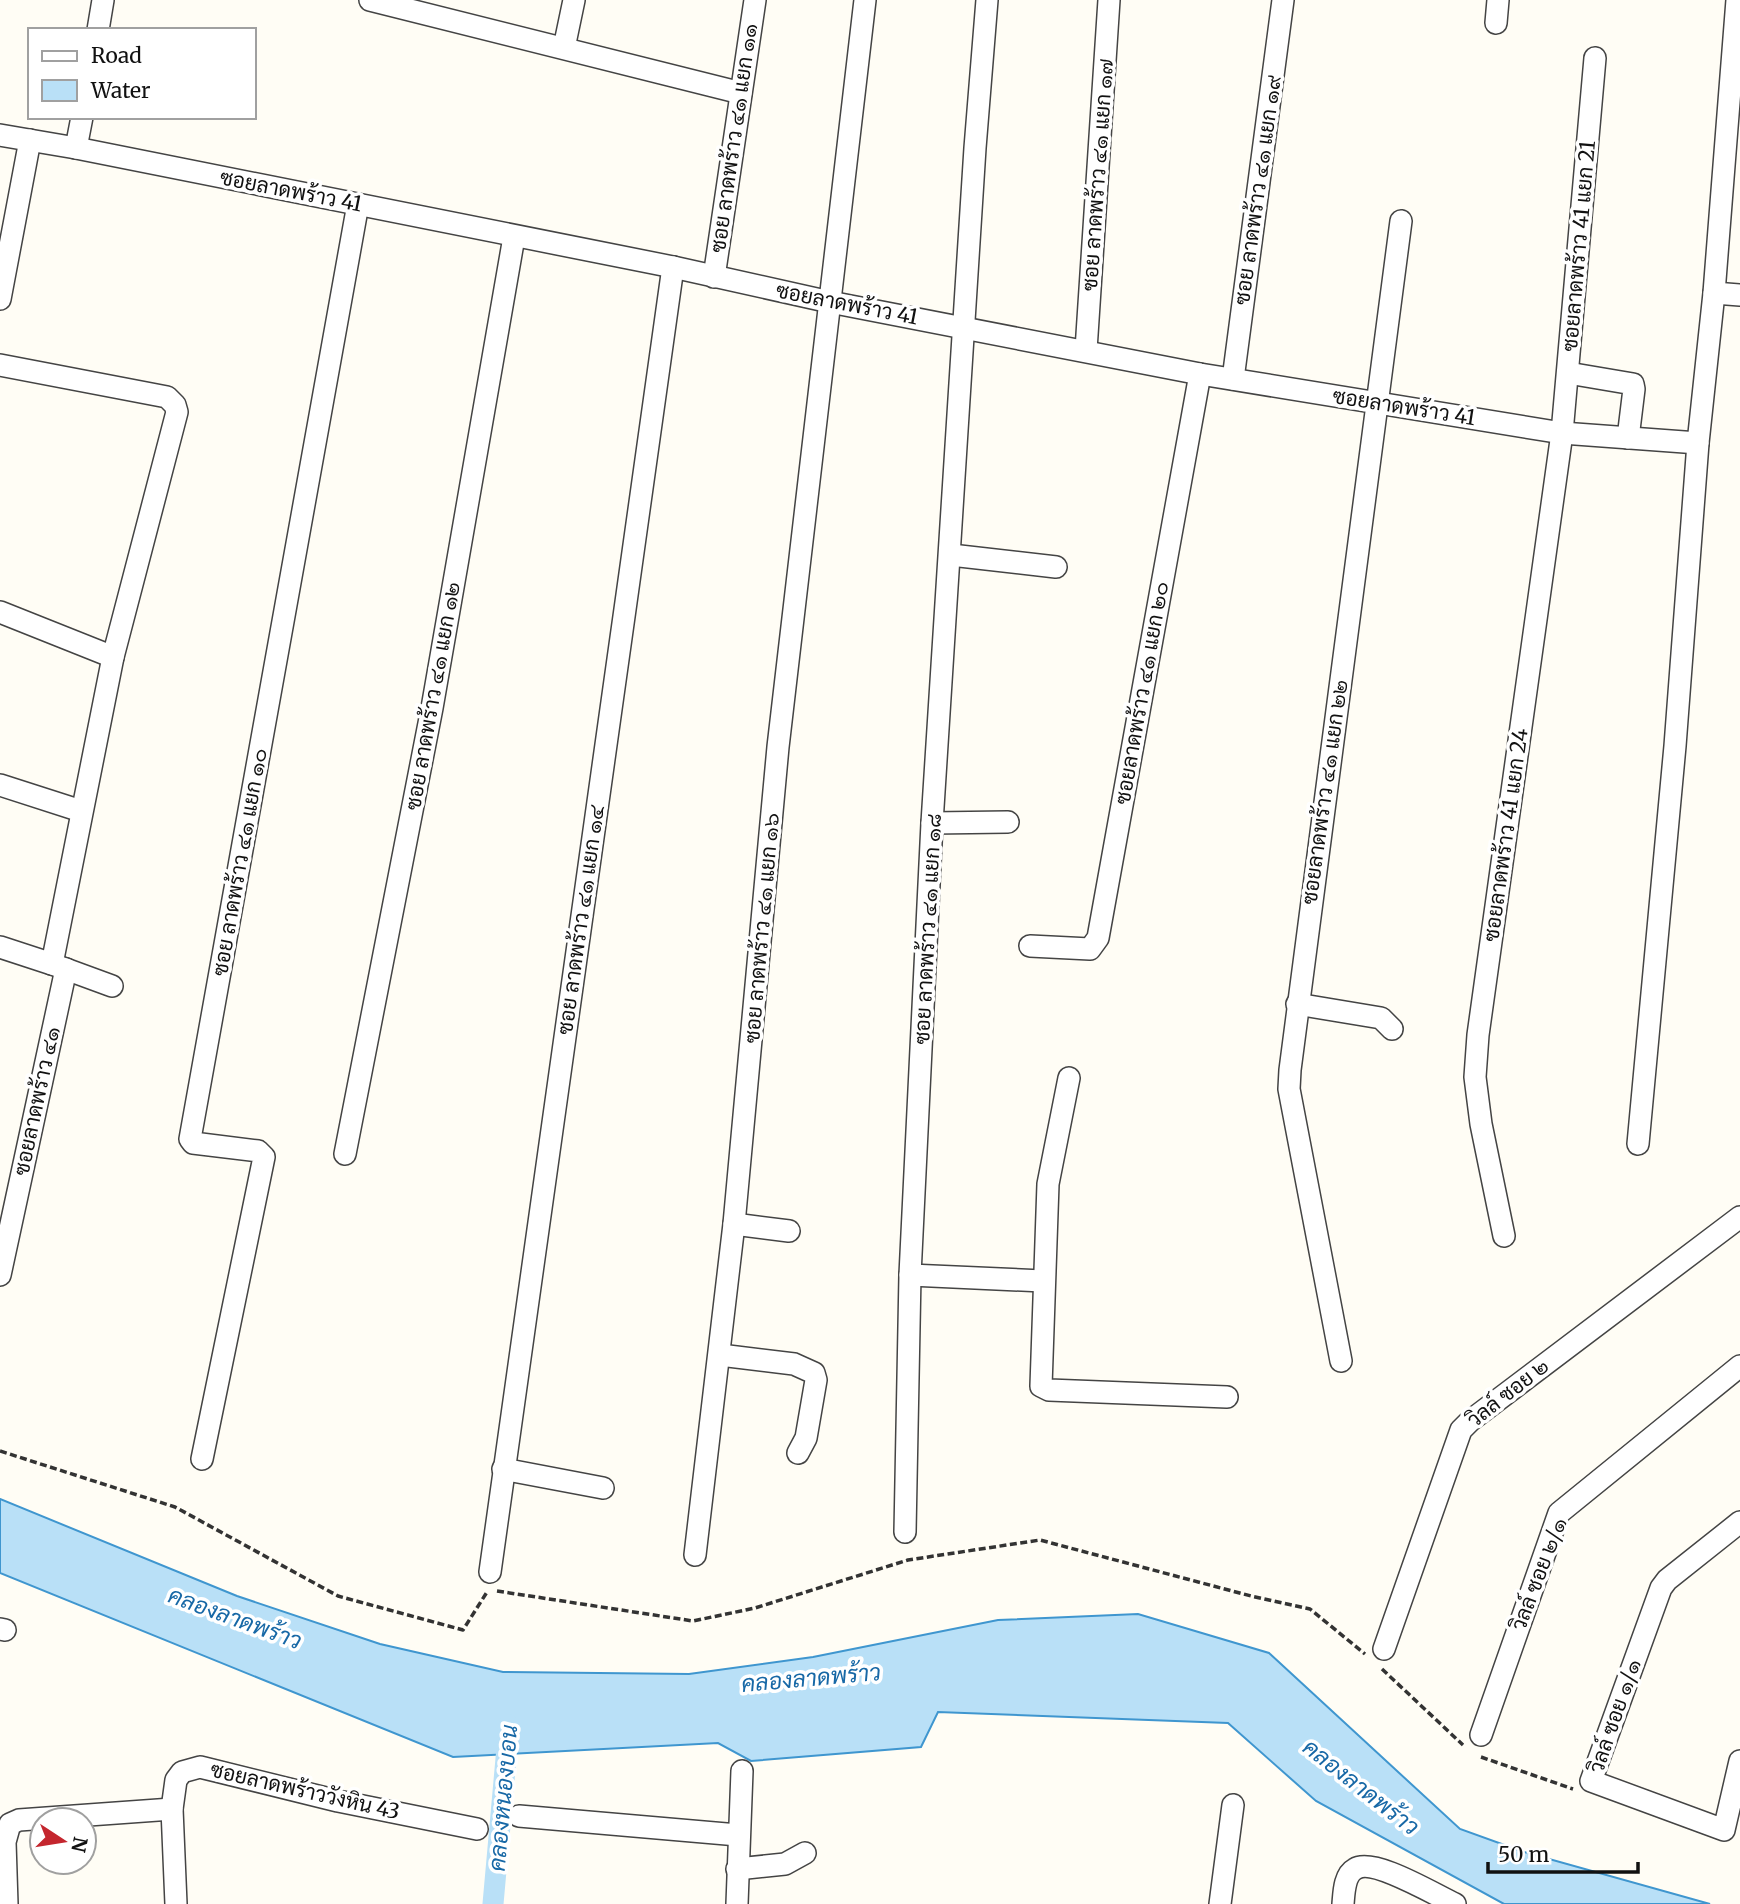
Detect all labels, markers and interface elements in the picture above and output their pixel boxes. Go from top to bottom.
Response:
street label: ซอย ลาดพร้าว ๔๑ แยก ๑๑ [704,22,763,254]
legend [28,28,256,119]
text: Road [91,42,142,69]
street label: ซอย ลาดพร้าว ๔๑ แยก ๑๗ [1076,58,1119,292]
street label: ซอย ลาดพร้าว ๔๑ แยก ๑๙ [1228,73,1287,307]
text: Water [90,77,150,104]
street label: ซอยลาดพร้าว 41 แยก 21 [1556,139,1601,353]
street label: ซอยลาดพร้าว 41 [218,163,364,218]
street label: ซอยลาดพร้าว 41 [774,276,920,331]
street label: ซอยลาดพร้าว 41 [1331,382,1477,431]
street label: ซอยลาดพร้าว ๔๑ แยก ๒๐ [1109,579,1174,807]
street label: ซอย ลาดพร้าว ๔๑ แยก ๑๒ [399,580,466,812]
street label: ซอยลาดพร้าว ๔๑ แยก ๒๒ [1295,678,1354,906]
street label: ซอยลาดพร้าว 41 แยก 24 [1477,726,1534,943]
street label: ซอย ลาดพร้าว ๔๑ แยก ๑๐ [206,746,273,978]
street label: ซอย ลาดพร้าว ๔๑ แยก ๑๔ [551,803,610,1036]
street label: ซอย ลาดพร้าว ๔๑ แยก ๑๖ [738,812,785,1044]
street label: ซอย ลาดพร้าว ๔๑ แยก ๑๘ [908,813,947,1045]
street label: ซอยลาดพร้าว ๔๑ [8,1024,65,1178]
street label: วิลล์ ซอย ๒ [1461,1352,1554,1433]
street label: วิลล์ ซอย ๒/๑ [1504,1513,1572,1635]
water label: คลองลาดพร้าว [164,1580,306,1655]
street label: วิลล์ ซอย ๑/๑ [1582,1655,1647,1777]
water label: คลองลาดพร้าว [740,1657,882,1698]
water label: คลองหนองบอน [482,1723,523,1873]
water label: คลองลาดพร้าว [1297,1732,1425,1841]
street label: ซอยลาดพร้าววังหิน 43 [208,1756,402,1825]
north arrow [28,1806,98,1876]
scale bar [1488,1830,1638,1874]
text: N [66,1835,93,1854]
text: 50 m [1498,1841,1549,1868]

